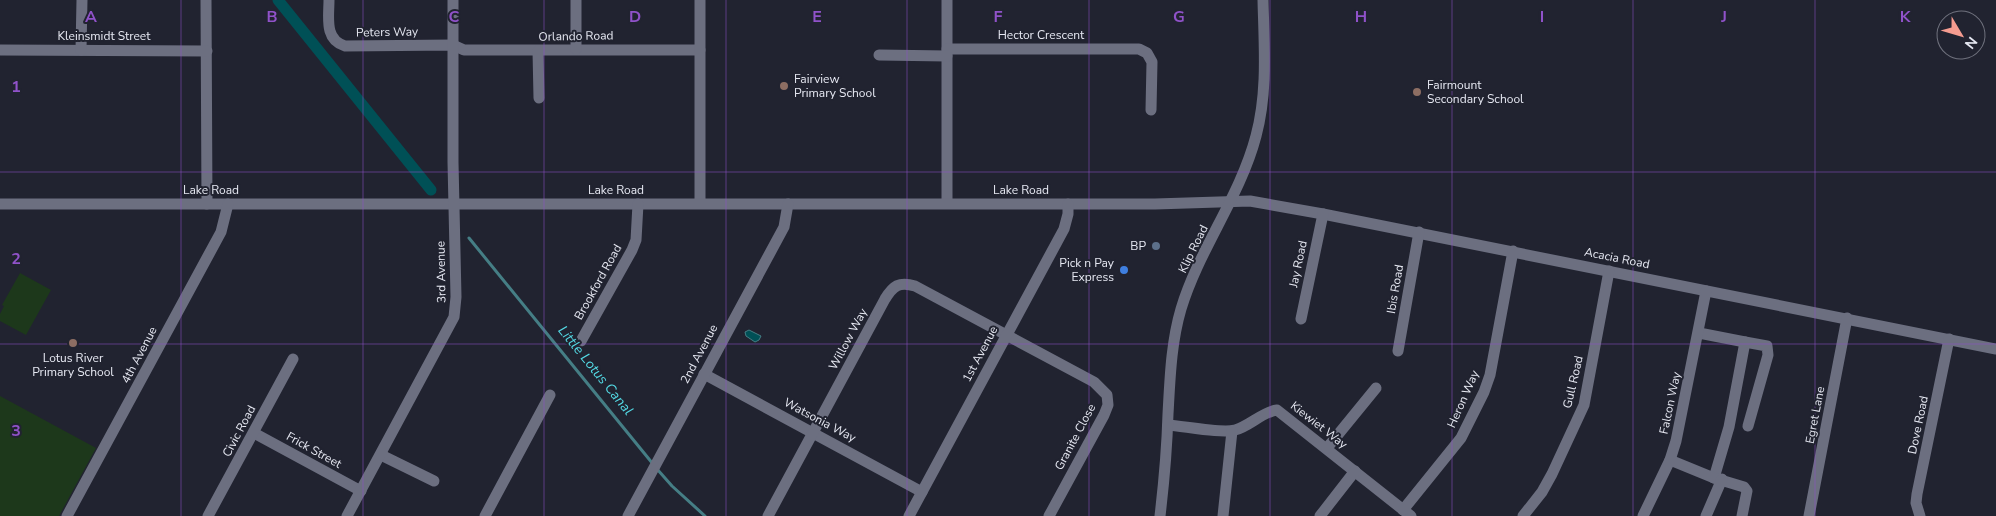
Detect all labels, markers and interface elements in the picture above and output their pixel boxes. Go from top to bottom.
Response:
text: A [85,6,97,28]
text: B [266,6,278,28]
text: C [449,6,460,28]
text: D [629,6,641,28]
text: E [812,6,822,28]
text: F [994,6,1003,28]
text: G [1173,6,1185,28]
text: H [1355,6,1367,28]
text: I [1540,6,1544,28]
text: J [1720,6,1727,28]
text: K [1900,6,1912,28]
north arrow [1936,10,1986,60]
street label: Peters Way [356,23,419,41]
street label: Orlando Road [538,27,614,45]
street label: Hector Crescent [998,27,1085,43]
street label: Kleinsmidt Street [58,28,151,44]
text: N [1960,33,1982,53]
place label: Fairview Primary School [794,71,876,101]
text: 1 [11,76,21,98]
place label: Fairmount Secondary School [1427,77,1524,107]
marker: Fairview Primary School [778,80,790,92]
marker: Fairmount Secondary School [1411,86,1423,98]
street label: Lake Road [183,182,239,198]
street label: Lake Road [588,182,644,198]
street label: Lake Road [993,182,1049,198]
street label: Klip Road [1174,222,1212,276]
place label: BP [1130,238,1146,254]
street label: Jay Road [1285,239,1311,290]
marker: BP [1150,240,1162,252]
street label: 3rd Avenue [432,241,450,303]
street label: Brookford Road [571,241,625,323]
street label: Acacia Road [1583,244,1651,272]
text: 2 [11,248,21,270]
place label: Pick n Pay Express [1059,255,1115,285]
street label: Ibis Road [1383,263,1407,315]
marker: Pick n Pay Express [1118,264,1130,276]
street label: Willow Way [825,305,871,373]
water label: Little Lotus Canal [554,322,638,419]
street label: 2nd Avenue [677,322,721,386]
street label: 1st Avenue [959,323,1001,385]
street label: 4th Avenue [117,324,161,386]
marker: Lotus River Primary School [67,337,79,349]
place label: Lotus River Primary School [32,350,114,380]
street label: Gull Road [1559,354,1587,410]
street label: Heron Way [1443,367,1483,430]
street label: Falcon Way [1656,370,1685,436]
street label: Egret Lane [1802,385,1828,445]
street label: Watsonia Way [781,394,860,446]
street label: Dove Road [1904,394,1932,456]
street label: Kiewiet Way [1287,398,1351,453]
street label: Granite Close [1051,401,1099,473]
street label: Civic Road [219,402,259,460]
text: 3 [11,420,21,442]
street label: Frick Street [283,428,345,472]

